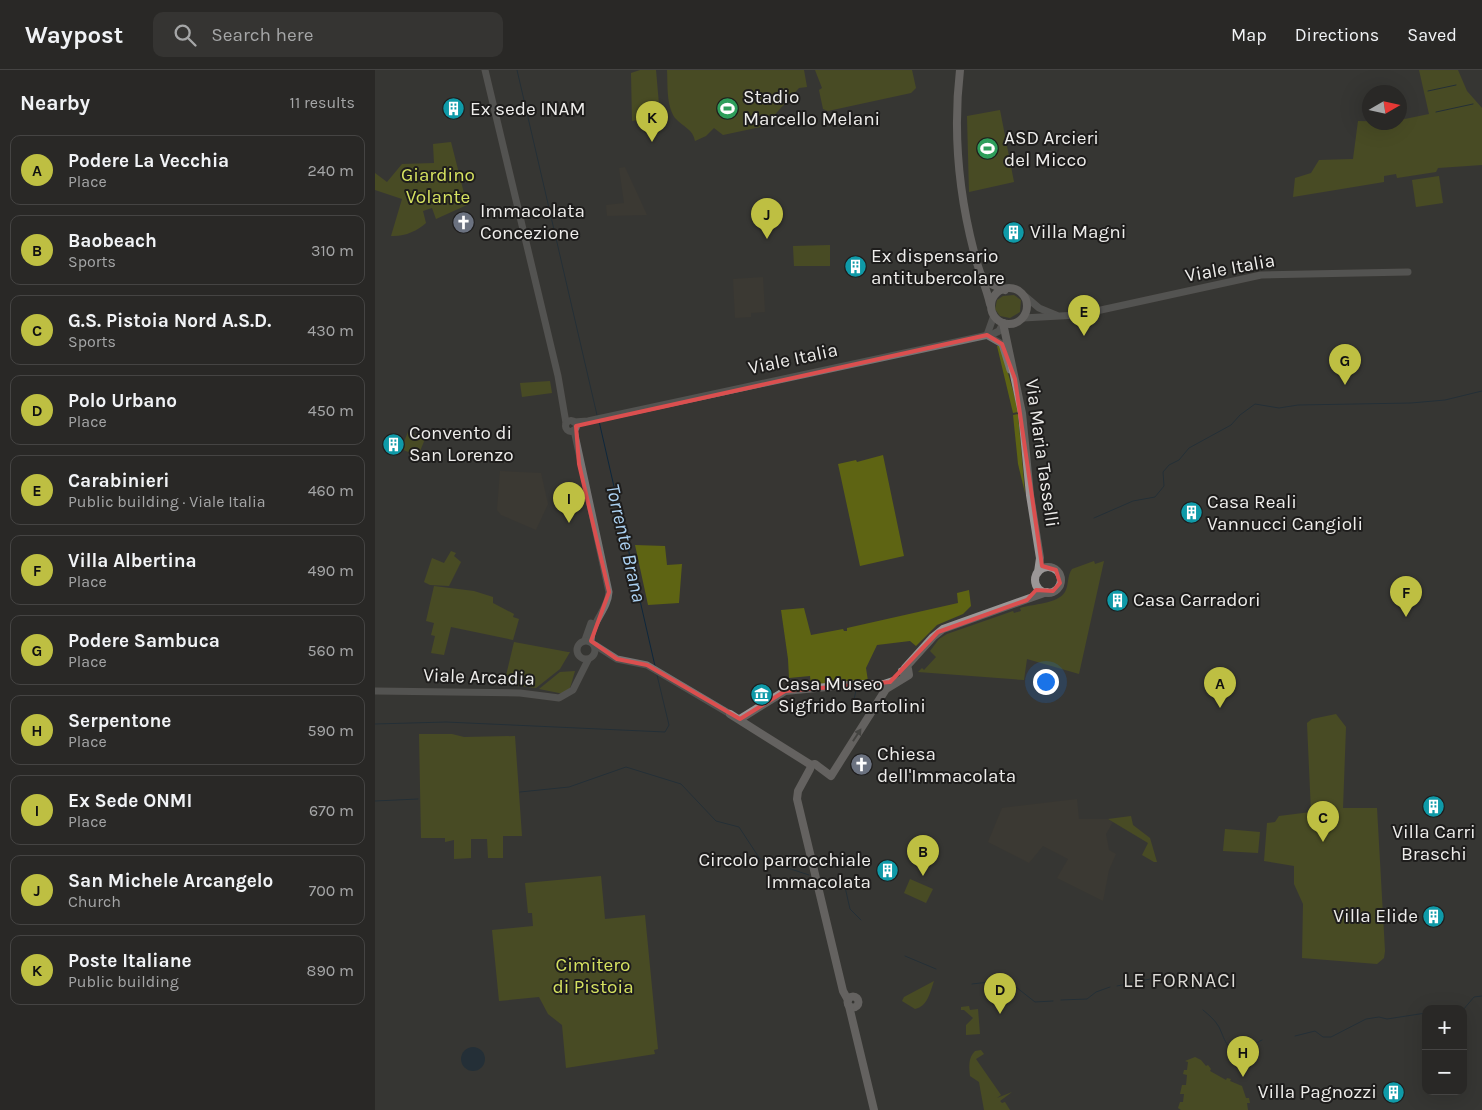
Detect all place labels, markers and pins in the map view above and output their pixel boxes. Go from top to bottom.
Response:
place label: Stadio Marcello Melani [743,86,880,130]
sports icon: Stadio Marcello Melani [715,96,739,120]
building icon: Ex sede INAM [442,97,466,121]
place label: Ex sede INAM [470,98,586,120]
pin: K [636,101,668,142]
place label: ASD Arcieri del Micco [1004,127,1099,171]
sports icon: ASD Arcieri del Micco [976,137,1000,161]
pin: J [751,198,783,239]
place label: Immacolata Concezione [480,200,585,244]
church icon: Immacolata Concezione [452,210,476,234]
building icon: Villa Magni [1002,220,1026,244]
place label: Villa Magni [1030,221,1126,243]
place label: Ex dispensario antitubercolare [871,245,1005,289]
building icon: Ex dispensario antitubercolare [843,255,867,279]
pin: E [1068,295,1100,336]
pin: G [1329,344,1361,385]
place label: Convento di San Lorenzo [409,422,514,466]
building icon: Convento di San Lorenzo [381,432,405,456]
pin: I [553,482,585,523]
place label: Casa Reali Vannucci Cangioli [1207,491,1363,535]
building icon: Casa Reali Vannucci Cangioli [1179,501,1203,525]
pin: F [1390,576,1422,617]
building icon: Casa Carradori [1105,588,1129,612]
place label: Casa Carradori [1133,589,1261,611]
pin: A [1204,667,1236,708]
place label: Casa Museo Sigfrido Bartolini [778,673,926,717]
museum icon: Casa Museo Sigfrido Bartolini [750,683,774,707]
place label: Chiesa dell'Immacolata [877,743,1016,787]
church icon: Chiesa dell'Immacolata [849,753,873,777]
building icon: Villa Carri Braschi [1422,794,1446,818]
pin: C [1307,801,1339,842]
place label: Villa Carri Braschi [1392,821,1476,865]
pin: B [907,835,939,876]
place label: Circolo parrocchiale Immacolata [698,849,871,893]
building icon: Circolo parrocchiale Immacolata [875,859,899,883]
building icon: Villa Elide [1422,904,1446,928]
place label: Villa Elide [1333,905,1418,927]
pin: D [984,973,1016,1014]
pin: H [1227,1036,1259,1077]
building icon: Villa Pagnozzi [1381,1080,1405,1104]
place label: Villa Pagnozzi [1258,1081,1377,1103]

